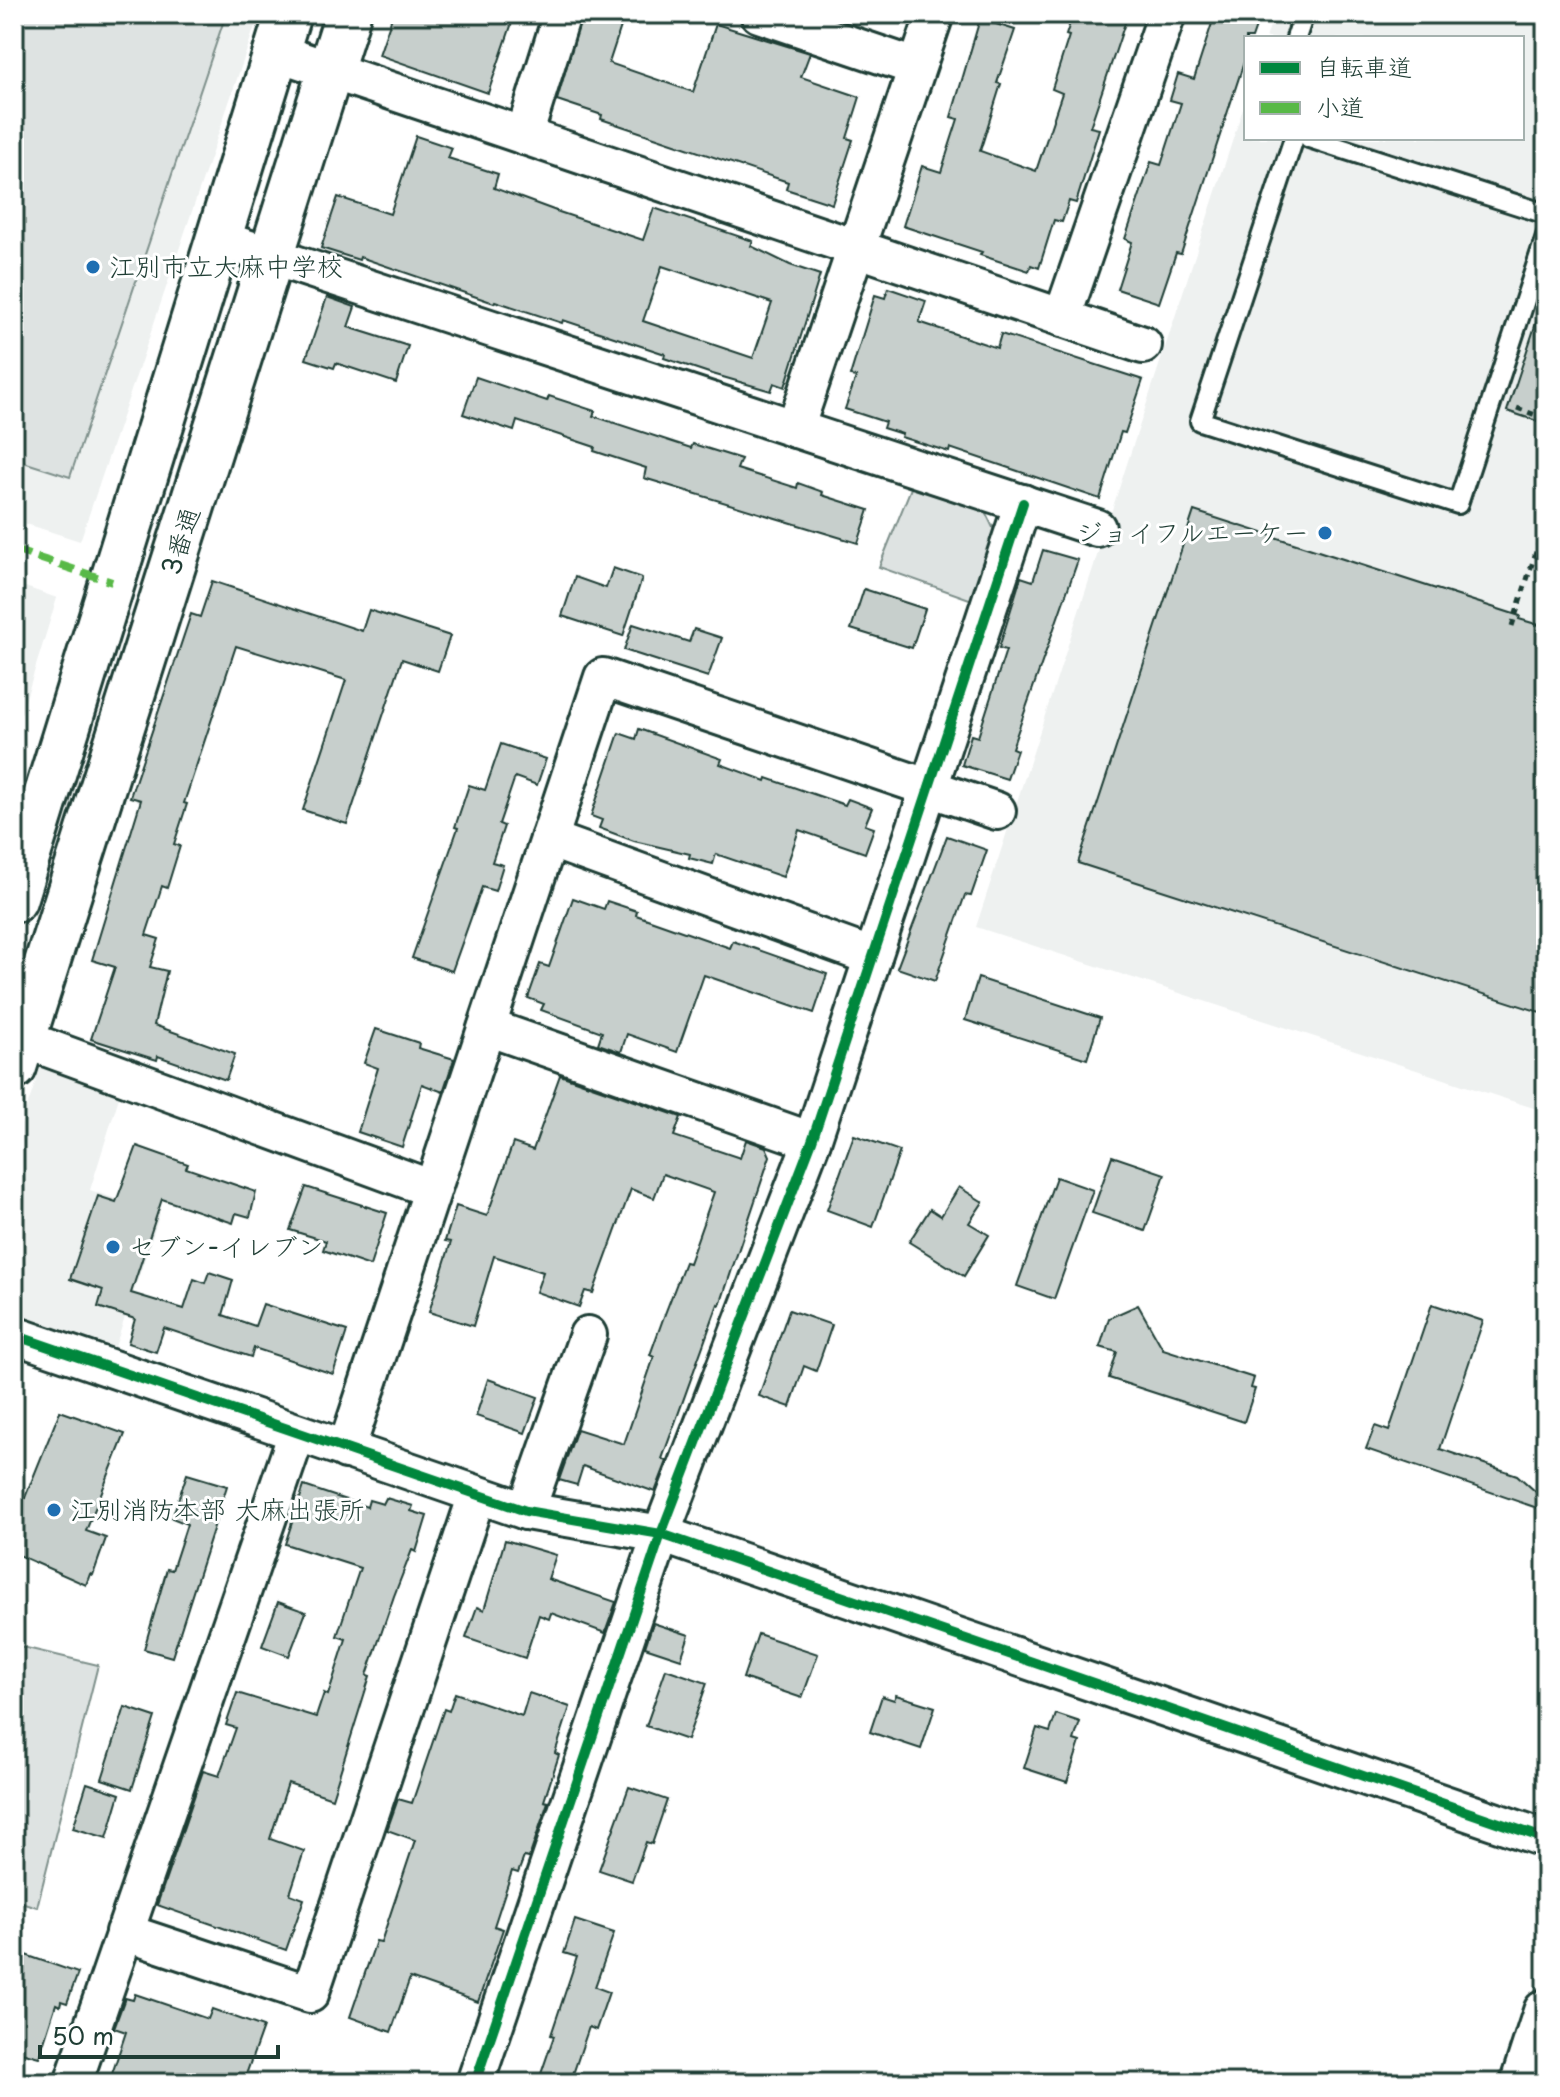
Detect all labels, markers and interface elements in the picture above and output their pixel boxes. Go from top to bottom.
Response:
legend [1244,36,1524,140]
text: 自転車道 [1316,48,1412,84]
text: 小道 [1316,88,1364,124]
place label: 江別市立大麻中学校 [109,246,343,285]
marker: 江別市立大麻中学校 [84,258,102,276]
street label: 3番通 [150,502,209,579]
place label: ジョイフルエーケー [1076,512,1309,551]
marker: ジョイフルエーケー [1316,524,1334,542]
place label: セブン-イレブン [129,1226,324,1265]
marker: セブン-イレブン [104,1238,122,1256]
place label: 江別消防本部 大麻出張所 [70,1489,364,1528]
marker: 江別消防本部 大麻出張所 [45,1501,63,1519]
scale bar [40,2009,278,2059]
text: 50 m [52,2017,114,2053]

